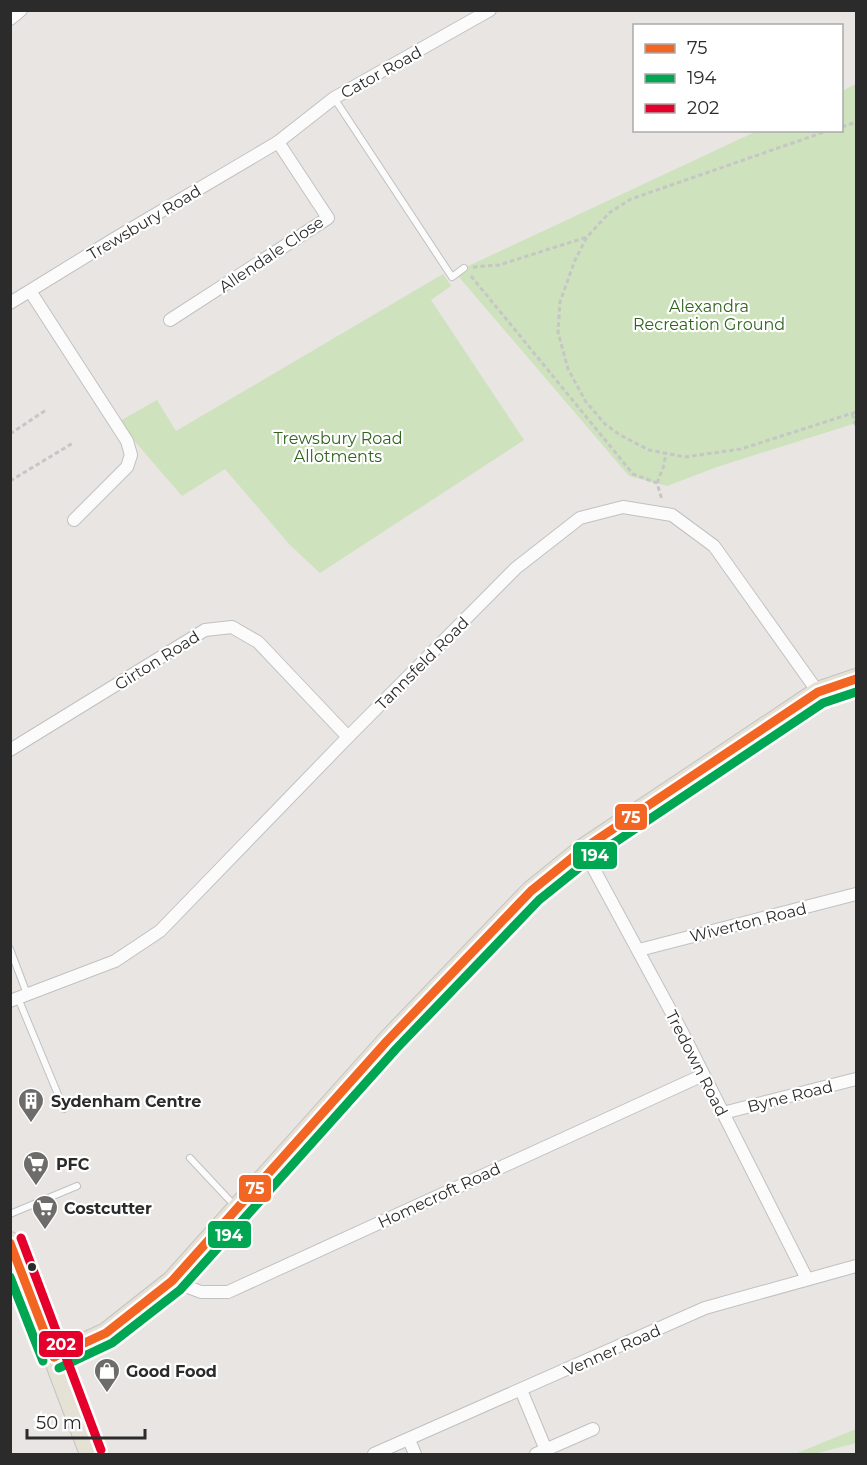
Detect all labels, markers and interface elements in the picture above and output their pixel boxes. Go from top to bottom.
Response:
legend [633,24,843,132]
text: 75 [687,37,707,59]
street label: Cator Road [338,42,425,102]
text: 194 [687,67,716,89]
text: 202 [687,97,719,119]
street label: Trewsbury Road [84,181,204,264]
street label: Allendale Close [215,212,327,296]
park label: Alexandra Recreation Ground [633,297,785,334]
park label: Trewsbury Road Allotments [273,429,403,466]
street label: Tannsfeld Road [372,613,473,714]
street label: Girton Road [111,627,203,694]
line badge: 75 [614,803,648,831]
text: 75 [621,808,641,827]
line badge: 194 [572,841,618,870]
text: 194 [581,846,609,865]
street label: Wiverton Road [688,899,808,946]
street label: Tredown Road [662,1007,731,1119]
street label: Byne Road [745,1077,835,1116]
building icon: Sydenham Centre [16,1086,46,1124]
place label: Sydenham Centre [51,1092,201,1111]
supermarket icon: PFC [21,1149,51,1187]
place label: PFC [56,1155,90,1174]
street label: Homecroft Road [375,1159,503,1232]
line badge: 75 [238,1174,272,1203]
text: 75 [245,1179,265,1198]
supermarket icon: Costcutter [30,1193,60,1231]
place label: Costcutter [64,1199,152,1218]
line badge: 194 [207,1220,252,1249]
text: 194 [215,1226,243,1245]
unlabelled marker [26,1261,38,1273]
street label: Venner Road [561,1321,663,1380]
line badge: 202 [38,1330,84,1358]
text: 202 [46,1335,76,1354]
shop icon: Good Food [92,1356,122,1394]
place label: Good Food [126,1362,217,1381]
scale bar [27,1402,146,1440]
text: 50 m [36,1412,82,1434]

